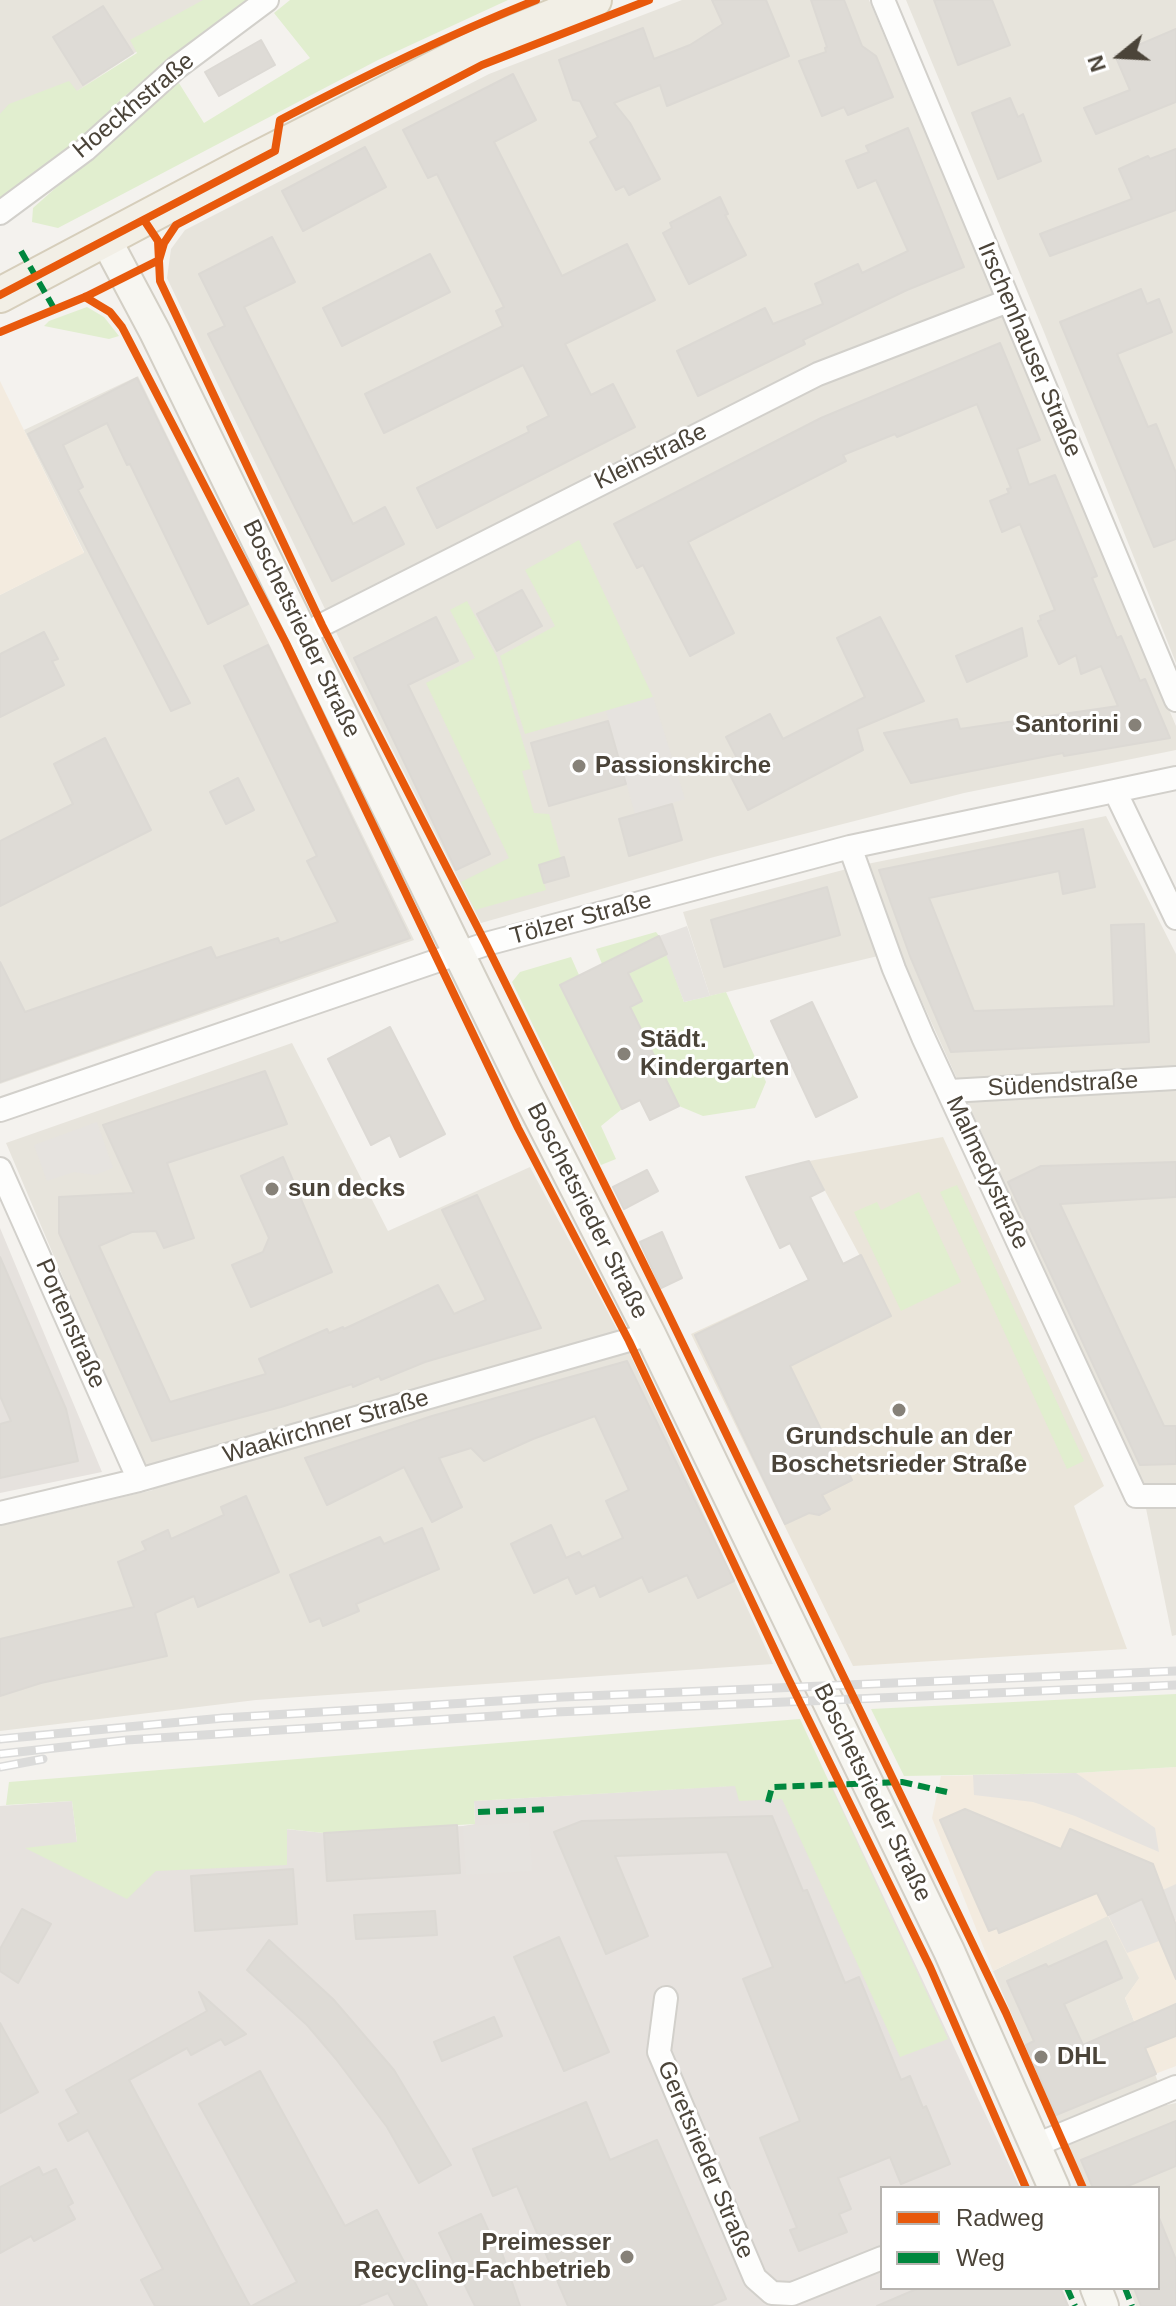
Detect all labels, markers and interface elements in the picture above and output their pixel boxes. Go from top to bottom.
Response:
north arrow [1080,16,1160,96]
street label: Hoeckhstraße [68,47,200,165]
text: N [1082,52,1111,75]
street label: Irschenhauser Straße [971,238,1087,462]
street label: Kleinstraße [590,417,712,497]
street label: Boschetsrieder Straße [236,515,366,743]
place label: Santorini [1015,711,1119,739]
marker: Santorini [1126,716,1144,734]
place label: Passionskirche [595,752,771,780]
marker: Passionskirche [570,757,588,775]
street label: Tölzer Straße [507,886,655,952]
place label: Städt. Kindergarten [640,1026,789,1082]
marker: Städt. Kindergarten [615,1045,633,1063]
street label: Südendstraße [987,1067,1139,1103]
street label: Malmedystraße [939,1092,1035,1254]
street label: Boschetsrieder Straße [520,1098,654,1324]
place label: sun decks [288,1175,405,1203]
marker: sun decks [263,1180,281,1198]
street label: Portenstraße [29,1255,111,1393]
street label: Waakirchner Straße [220,1384,432,1470]
marker: Grundschule an der Boschetsrieder Straße [890,1401,908,1419]
place label: Grundschule an der Boschetsrieder Straße [771,1423,1027,1479]
street label: Boschetsrieder Straße [807,1679,937,1907]
place label: DHL [1057,2043,1106,2071]
marker: DHL [1032,2048,1050,2066]
street label: Geretsrieder Straße [650,2057,760,2263]
legend [880,2186,1160,2290]
text: Radweg [956,2204,1044,2231]
place label: Preimesser Recycling-Fachbetrieb [354,2229,611,2285]
text: Weg [956,2244,1005,2271]
marker: Preimesser Recycling-Fachbetrieb [618,2248,636,2266]

